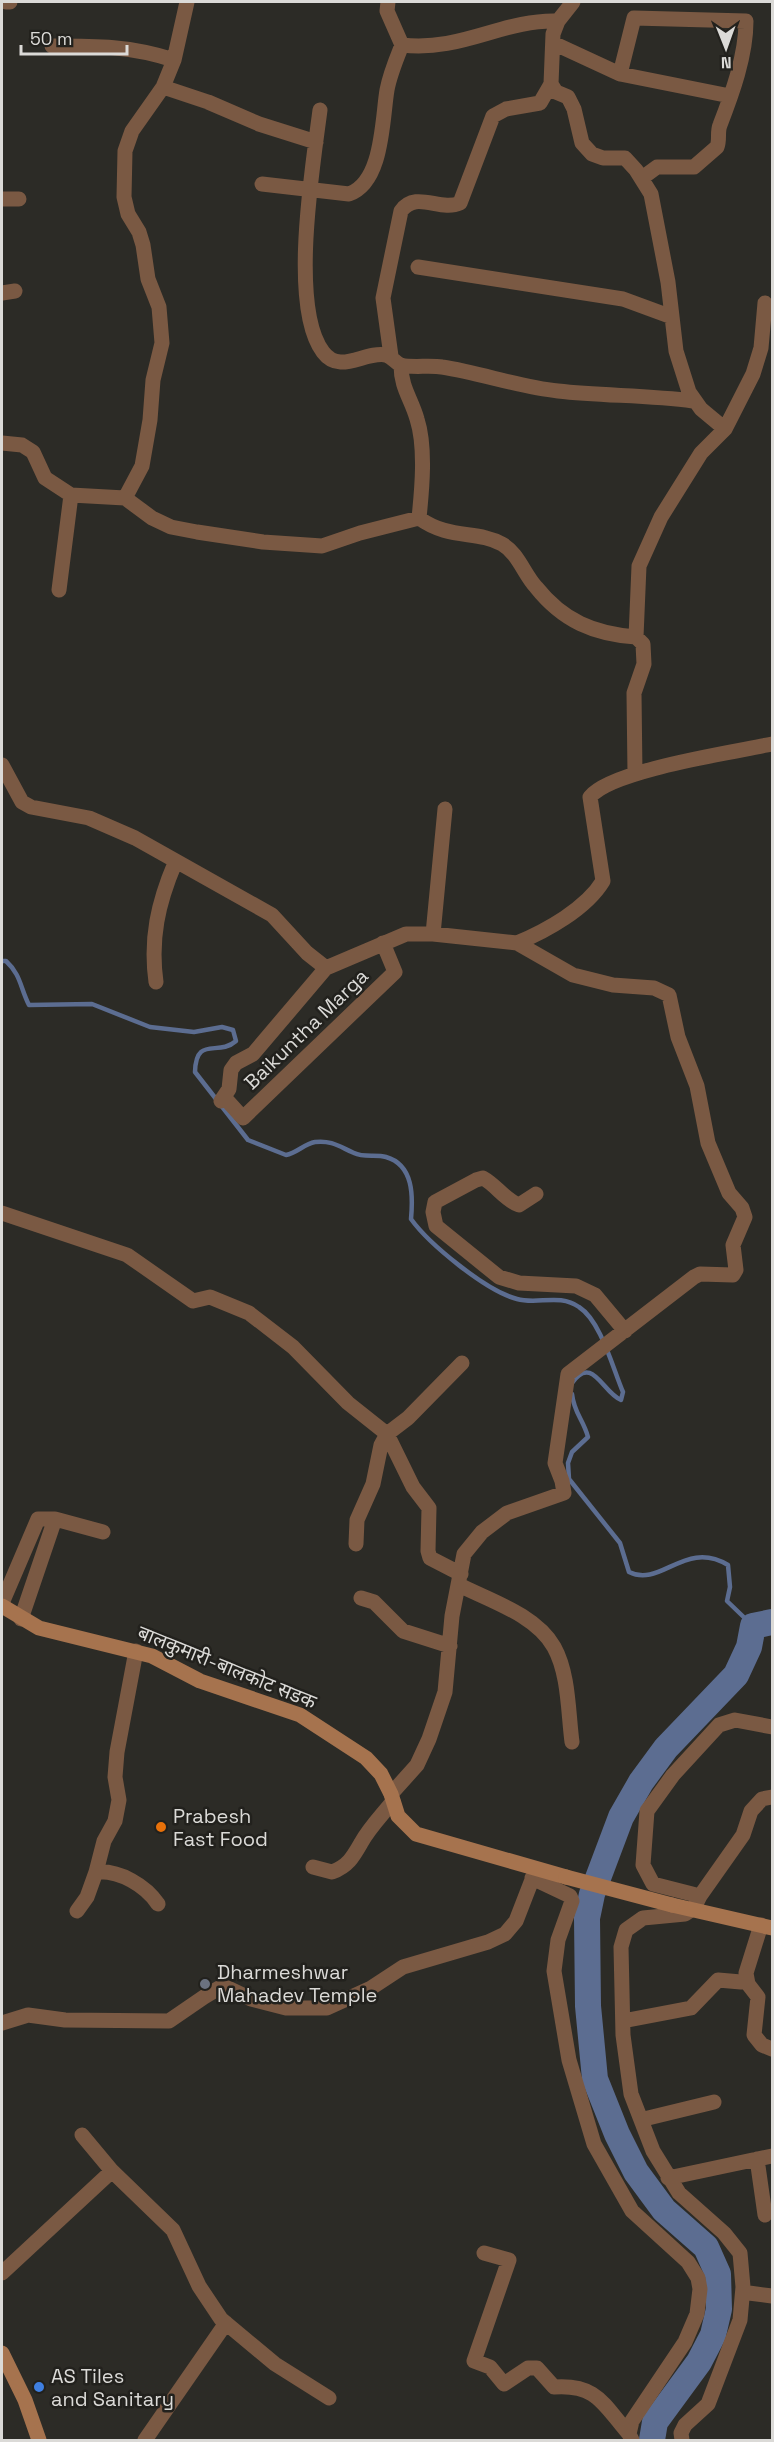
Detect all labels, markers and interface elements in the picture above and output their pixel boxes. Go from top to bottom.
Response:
scale bar [21,18,128,56]
north arrow [696,18,756,78]
text: 50 m [30,27,72,50]
text: N [721,52,732,73]
street label: Baikuntha Marga [238,963,374,1095]
street label: बालकुमारी-बालकोट सडक [134,1619,321,1715]
place label: Prabesh Fast Food [173,1803,268,1852]
marker: Prabesh Fast Food [154,1820,168,1834]
place label: Dharmeshwar Mahadev Temple [217,1959,377,2008]
marker: Dharmeshwar Mahadev Temple [198,1977,212,1991]
place label: AS Tiles and Sanitary [51,2363,174,2412]
marker: AS Tiles and Sanitary [32,2380,46,2394]

